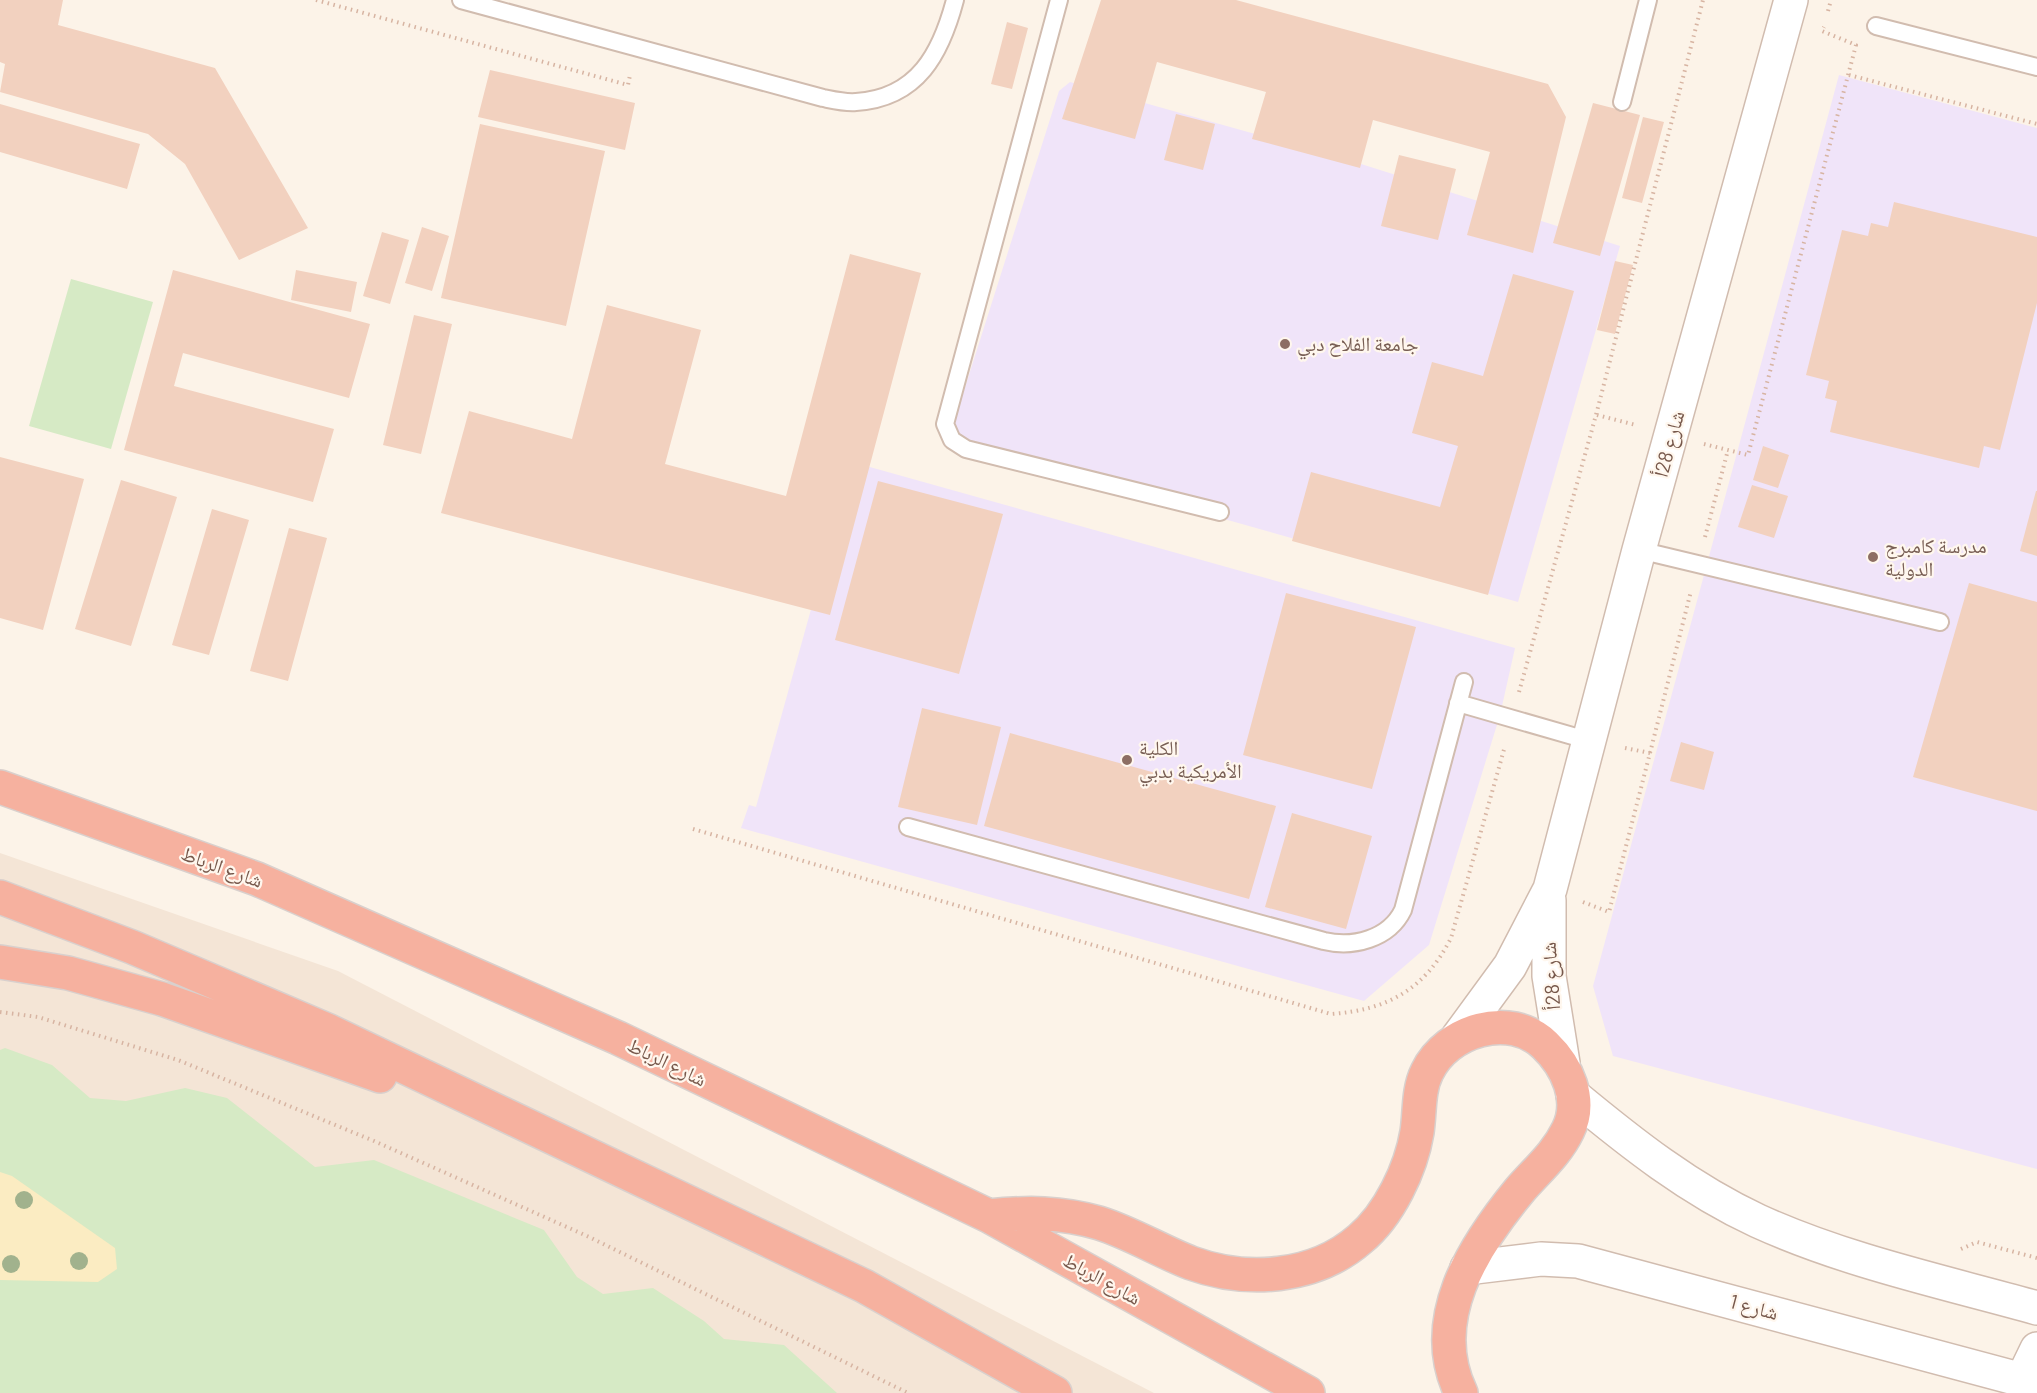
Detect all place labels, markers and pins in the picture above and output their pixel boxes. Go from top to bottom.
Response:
place label: جامعة الفلاح دبي [1297,331,1419,360]
marker: جامعة الفلاح دبي [1278,337,1292,351]
place label: مدرسة كامبرج الدولية [1885,533,1987,580]
marker: مدرسة كامبرج الدولية [1866,550,1880,564]
place label: الكلية الأمريكية بدبي [1139,735,1242,787]
marker: الكلية الأمريكية بدبي [1120,753,1134,767]

